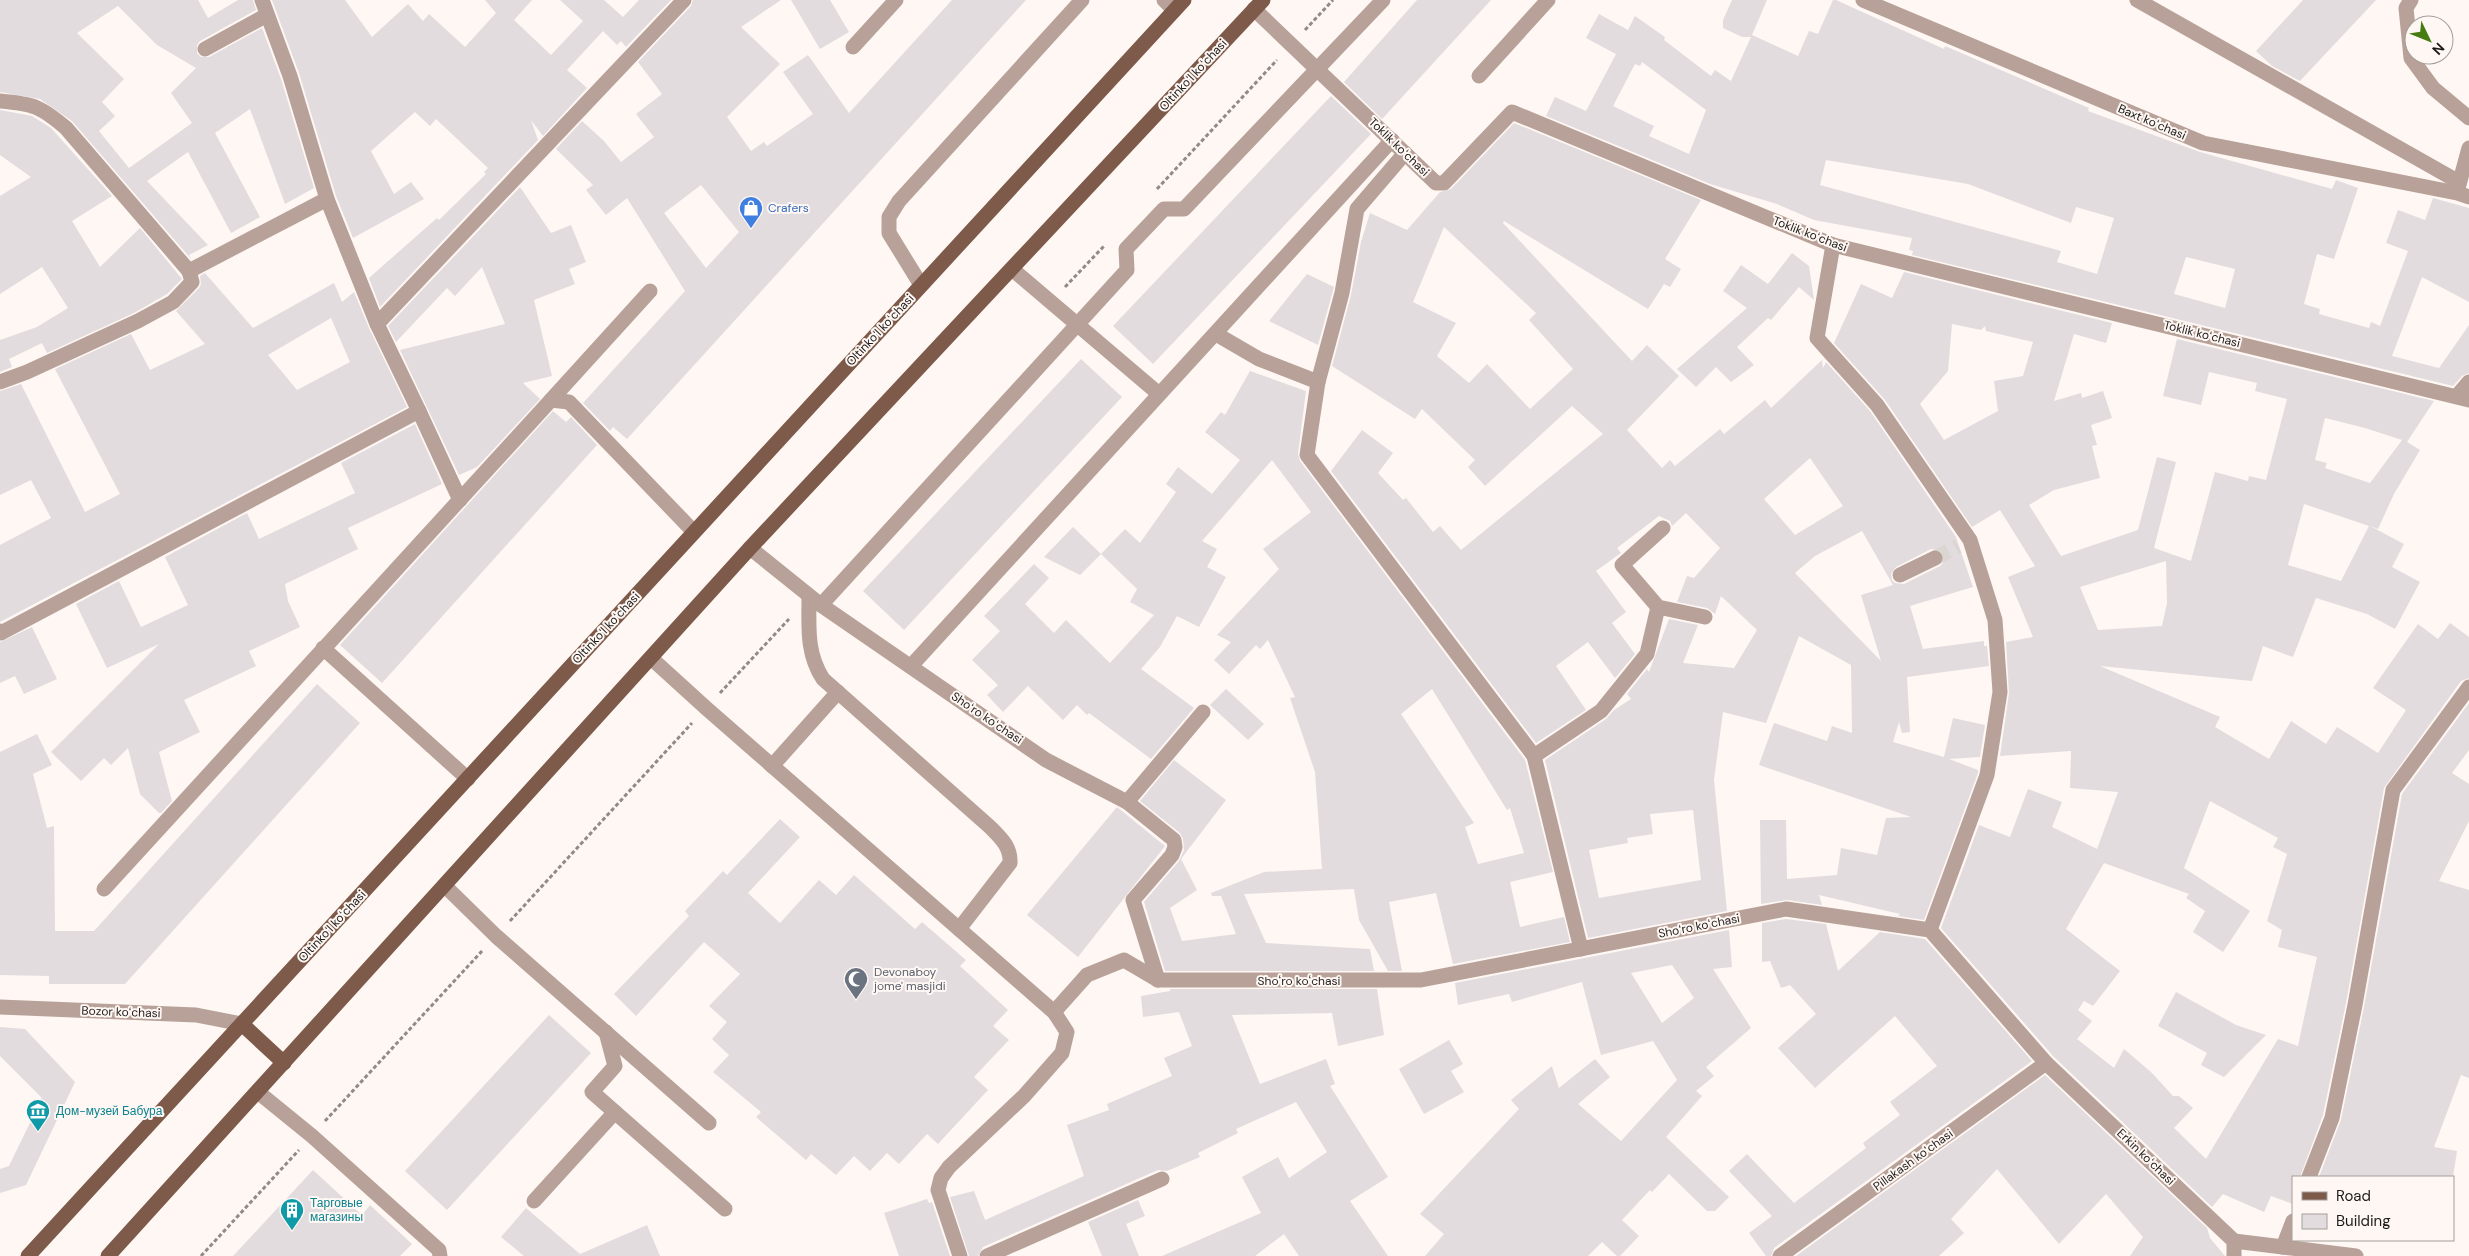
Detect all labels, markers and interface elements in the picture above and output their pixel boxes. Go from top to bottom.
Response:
north arrow [2404,15,2454,65]
street label: Oltinkoʻl koʻchasi [1156,36,1230,114]
text: N [2428,39,2449,59]
street label: Baxt koʻchasi [2116,101,2188,144]
street label: Toklik koʻchasi [1365,114,1433,180]
shop icon: Crafers [738,195,764,229]
place label: Crafers [768,200,809,216]
street label: Toklik koʻchasi [1771,213,1849,256]
street label: Oltinkoʻl koʻchasi [843,291,917,369]
street label: Toklik koʻchasi [2162,317,2242,351]
street label: Oltinkoʻl koʻchasi [569,589,643,667]
street label: Shoʻro koʻchasi [948,688,1026,748]
street label: Oltinkoʻl koʻchasi [295,887,369,965]
street label: Shoʻro koʻchasi [1657,910,1741,942]
place label: Devonaboy jome' masjidi [873,964,946,994]
mosque icon: Devonaboy jome' masjidi [843,966,869,1000]
street label: Shoʻro koʻchasi [1258,973,1340,989]
street label: Bozor koʻchasi [81,1003,161,1021]
museum icon: Дом-музей Бабура [25,1098,51,1132]
place label: Дом-музей Бабура [56,1103,163,1119]
street label: Erkin koʻchasi [2114,1125,2179,1189]
street label: Pillakash koʻchasi [1870,1126,1956,1194]
legend [2292,1176,2454,1241]
text: Road [2336,1186,2371,1206]
place label: Тарговые магазины [310,1195,363,1225]
building icon: Тарговые магазины [279,1197,305,1231]
text: Building [2336,1211,2391,1231]

